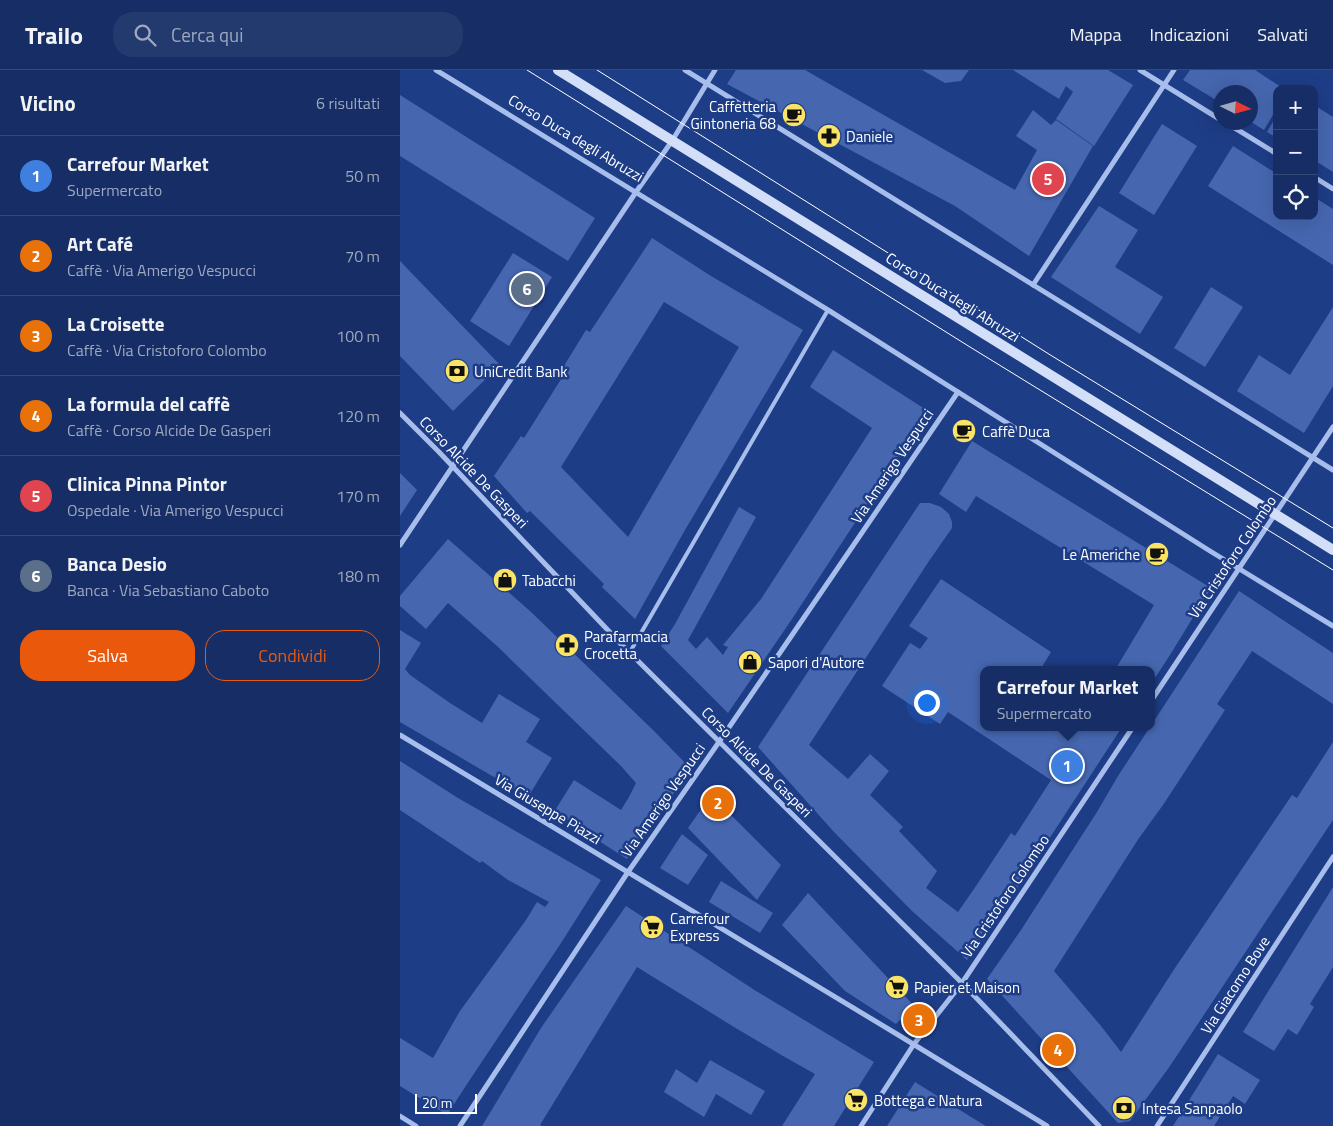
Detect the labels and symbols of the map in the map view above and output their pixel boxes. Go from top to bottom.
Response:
north arrow [1213,85,1258,130]
street label: Corso Duca degli Abruzzi [504,88,648,188]
place label: Caffetteria Gintoneria 68 [691,95,776,135]
cafe icon: Caffetteria Gintoneria 68 [781,102,807,128]
pharmacy icon: Daniele [816,123,842,149]
place label: Daniele [846,125,893,148]
pin: 5 [1032,160,1064,198]
street label: Corso Duca degli Abruzzi [881,246,1025,348]
pin: 6 [511,270,543,308]
bank icon: UniCredit Bank [444,358,470,384]
place label: UniCredit Bank [474,360,568,383]
street label: Via Amerigo Vespucci [845,404,939,528]
street label: Corso Alcide De Gasperi [414,411,534,533]
cafe icon: Caffè Duca [951,418,977,444]
place label: Caffè Duca [982,420,1051,443]
street label: Via Cristoforo Colombo [1182,491,1282,623]
cafe icon: Le Americhe [1144,541,1170,567]
place label: Le Americhe [1062,543,1140,566]
shop icon: Tabacchi [492,567,518,593]
place label: Tabacchi [522,569,576,592]
place label: Parafarmacia Crocetta [584,625,669,665]
pharmacy icon: Parafarmacia Crocetta [554,632,580,658]
shop icon: Sapori d'Autore [737,649,763,675]
place label: Sapori d'Autore [768,651,864,674]
your location [914,690,940,716]
street label: Corso Alcide De Gasperi [696,701,818,823]
street label: Via Amerigo Vespucci [615,738,711,862]
pin: 1 [1051,747,1083,785]
street label: Via Giuseppe Piazzi [490,768,606,850]
pin: 2 [702,784,734,822]
street label: Via Cristoforo Colombo [955,830,1055,962]
place label: Carrefour Express [670,907,729,947]
supermarket icon: Carrefour Express [639,914,665,940]
street label: Via Giacomo Bove [1195,931,1275,1039]
supermarket icon: Papier et Maison [884,974,910,1000]
place label: Papier et Maison [914,976,1020,999]
pin: 3 [903,1001,935,1039]
pin: 4 [1042,1031,1074,1069]
supermarket icon: Bottega e Natura [843,1087,869,1113]
place label: Bottega e Natura [874,1089,983,1112]
scale bar [415,1091,478,1114]
bank icon: Intesa Sanpaolo [1111,1095,1137,1121]
place label: Intesa Sanpaolo [1142,1097,1243,1120]

